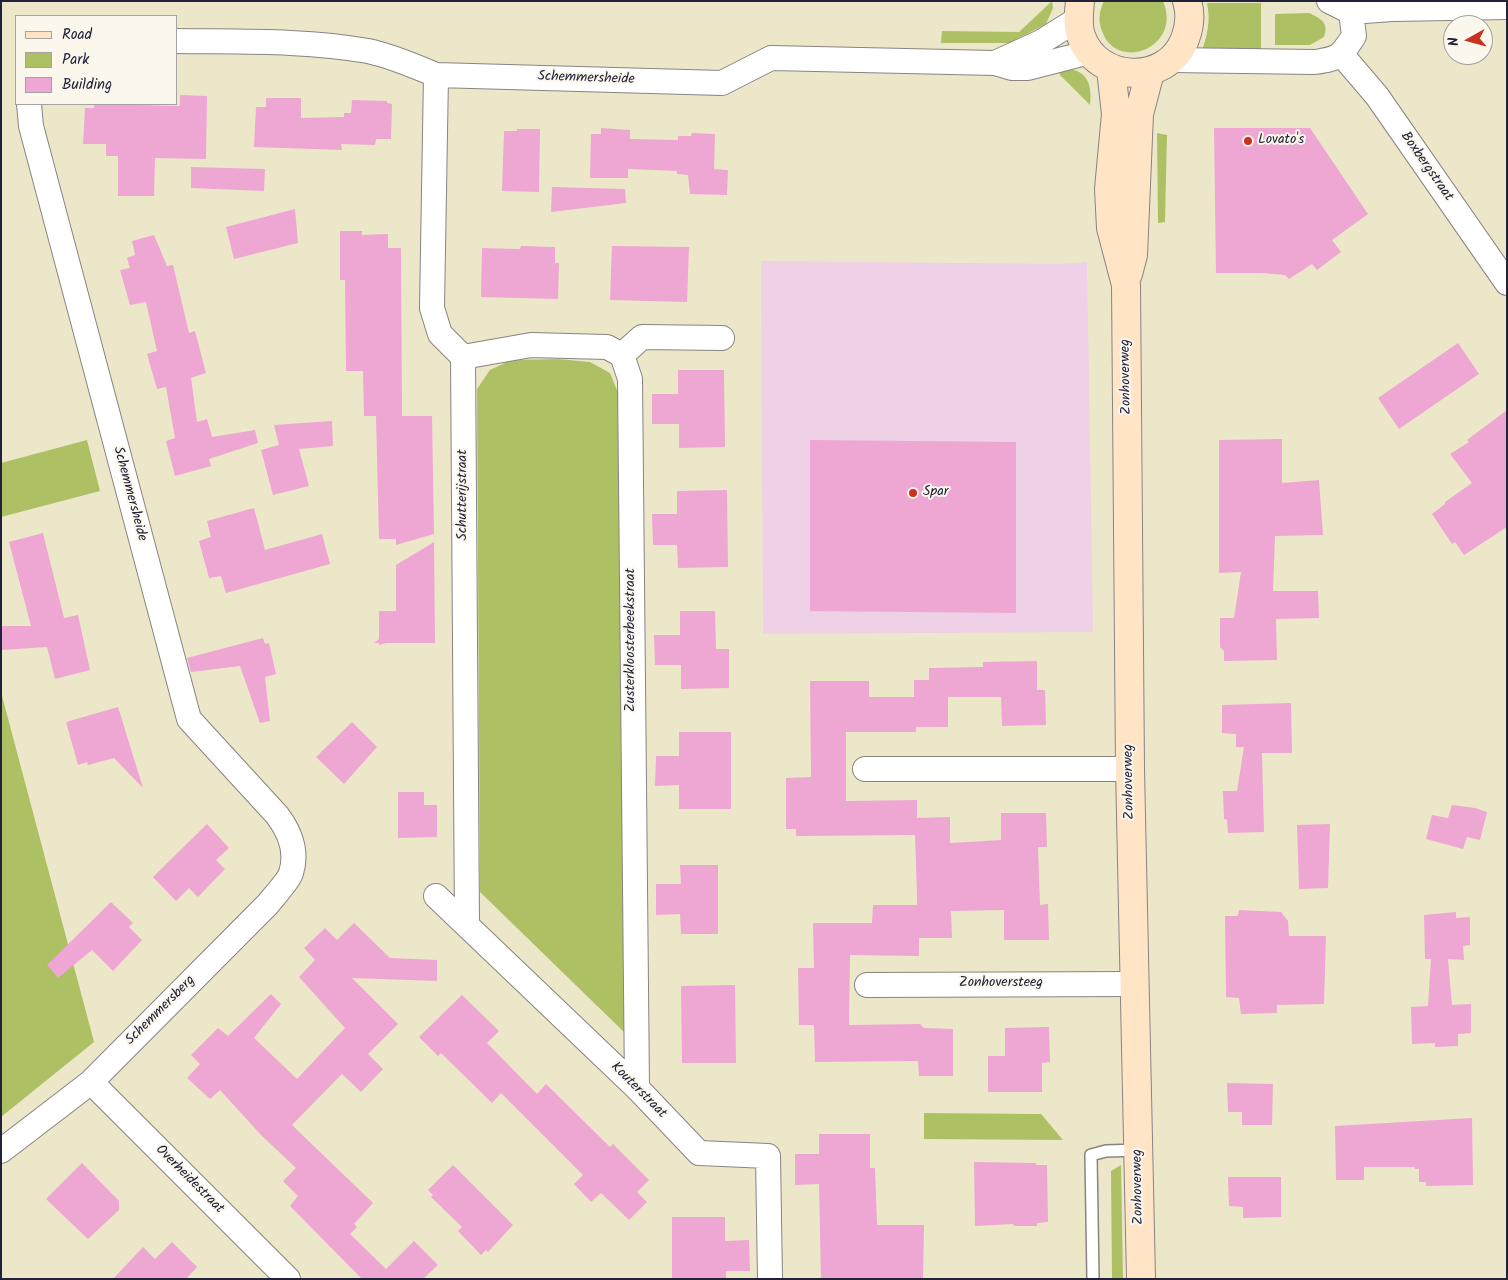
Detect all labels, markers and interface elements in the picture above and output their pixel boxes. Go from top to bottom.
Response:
legend [15,15,178,105]
north arrow [1443,15,1493,65]
text: Road [62,23,92,47]
text: N [1443,36,1466,47]
text: Park [62,48,89,72]
street label: Schemmersheide [537,69,635,89]
text: Building [62,73,112,97]
street label: Boxbergstraat [1396,129,1456,205]
place label: Lovato's [1258,133,1304,149]
marker: Lovato's [1242,135,1254,147]
street label: Zonhoverweg [1118,339,1136,415]
street label: Schemmersheide [108,445,150,543]
street label: Schutterijstraat [456,449,472,541]
place label: Spar [923,485,948,501]
marker: Spar [907,487,919,499]
street label: Zusterkloosterbeekstraat [624,568,640,712]
street label: Zonhoverweg [1121,744,1139,820]
street label: Schemmersberg [123,973,199,1049]
street label: Zonhoversteeg [959,976,1043,992]
street label: Kouterstraat [607,1060,669,1122]
street label: Overheidestraat [151,1142,227,1218]
street label: Zonhoverweg [1130,1149,1148,1225]

